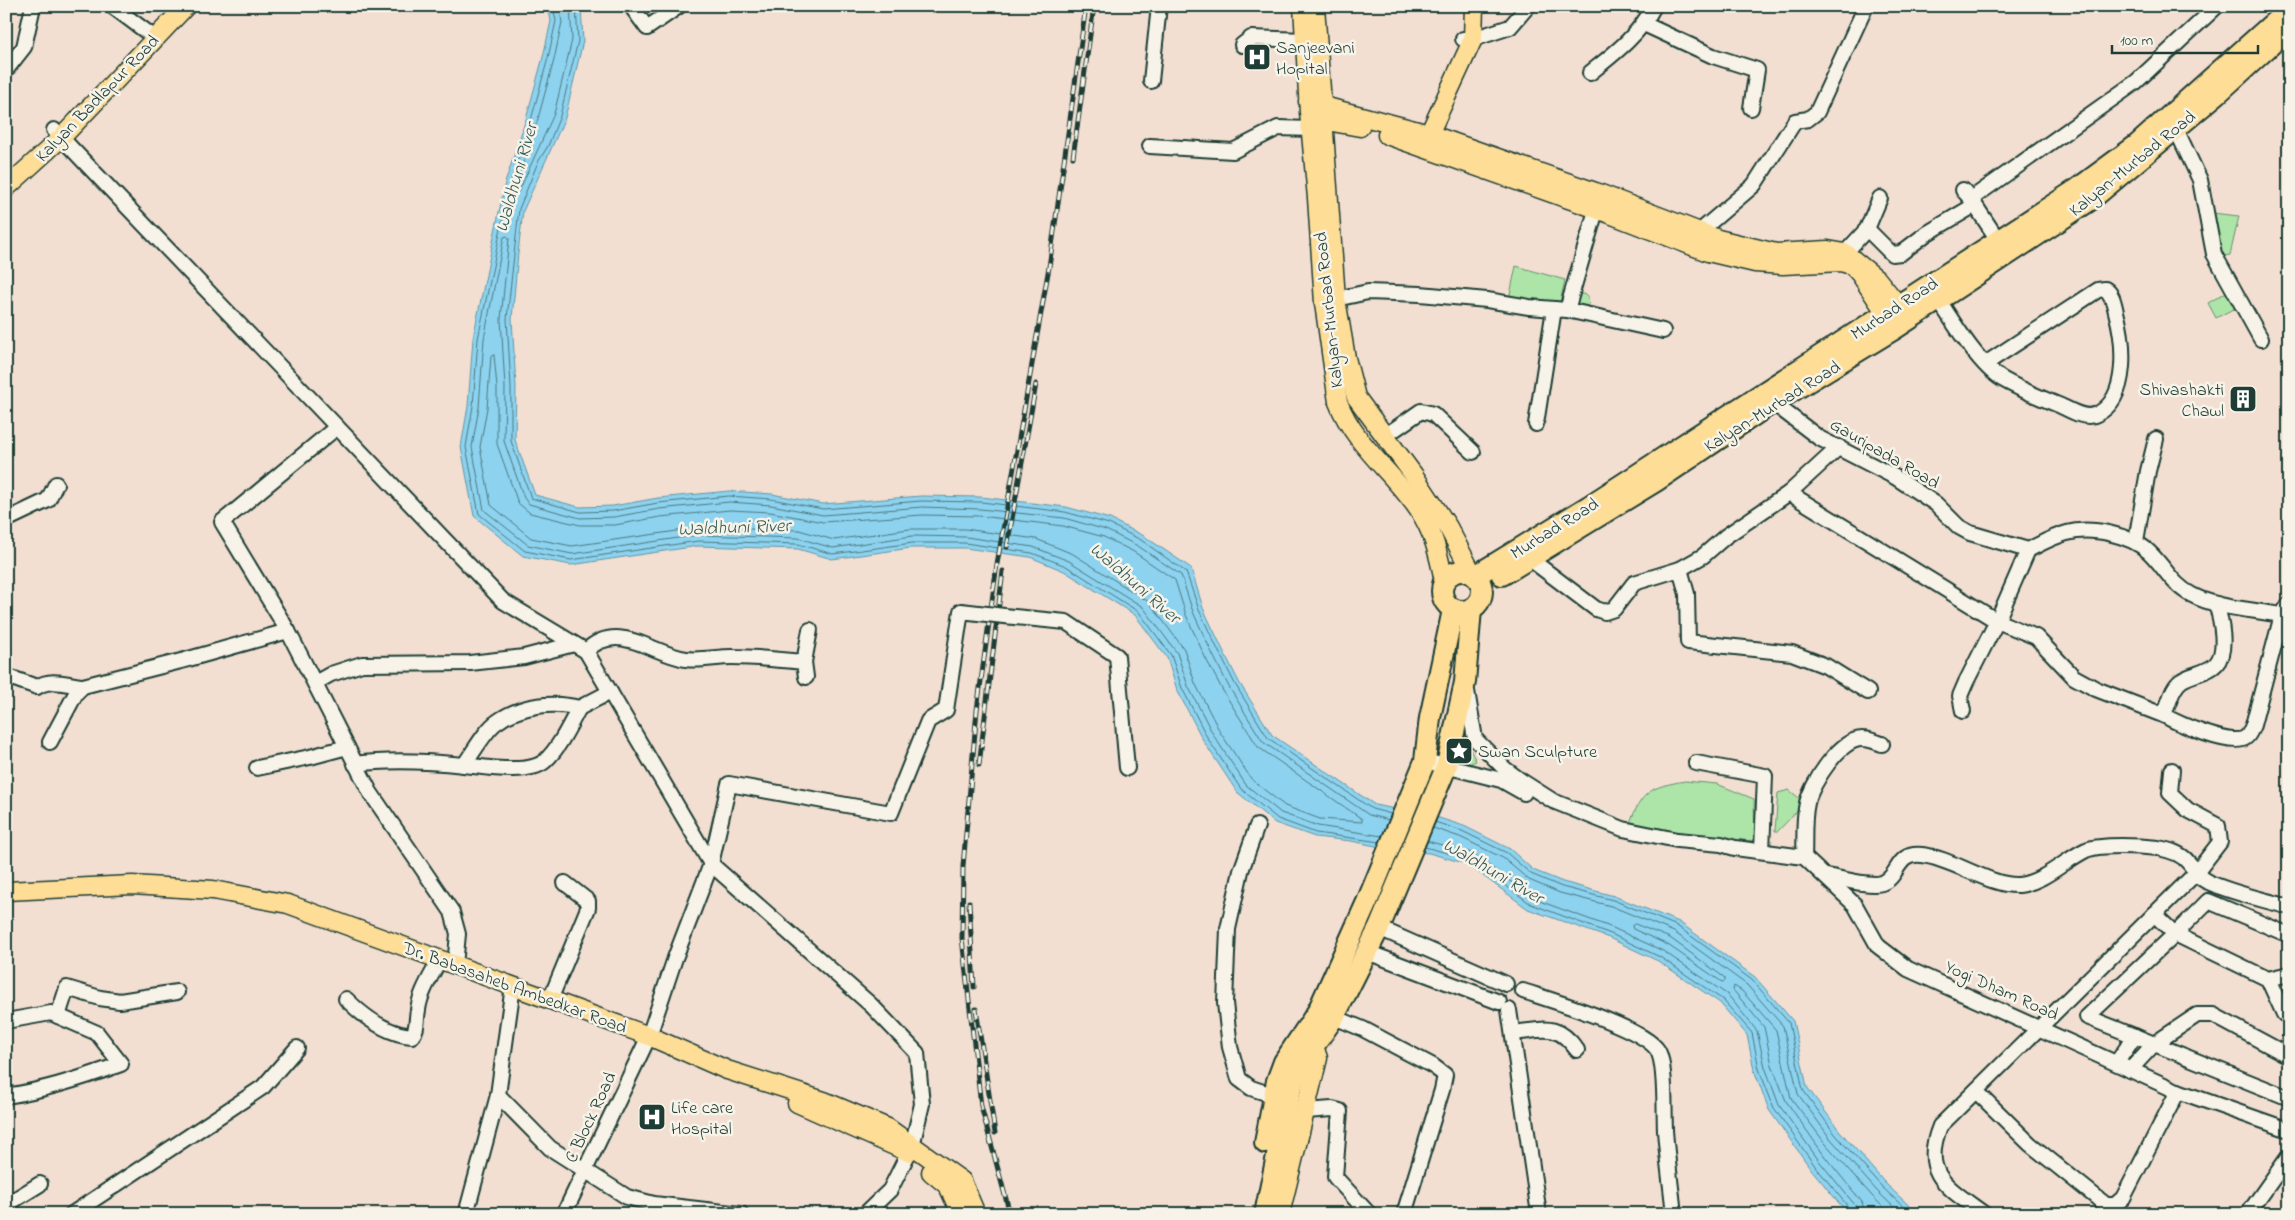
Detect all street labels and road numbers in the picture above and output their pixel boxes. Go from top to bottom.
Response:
street label: Kalyan Badlapur Road [31,30,166,169]
street label: Kalyan-Murbad Road [2064,105,2202,224]
street label: Kalyan-Murbad Road [1309,231,1351,389]
street label: Murbad Road [1846,272,1944,348]
street label: Kalyan-Murbad Road [1700,355,1846,460]
street label: Gauripada Road [1824,413,1944,497]
street label: Murbad Road [1506,492,1604,567]
street label: Dr. Babasaheb Ambedkar Road [398,936,630,1042]
street label: Yogi Dham Road [1940,955,2062,1029]
street label: C Block Road [559,1068,624,1167]

